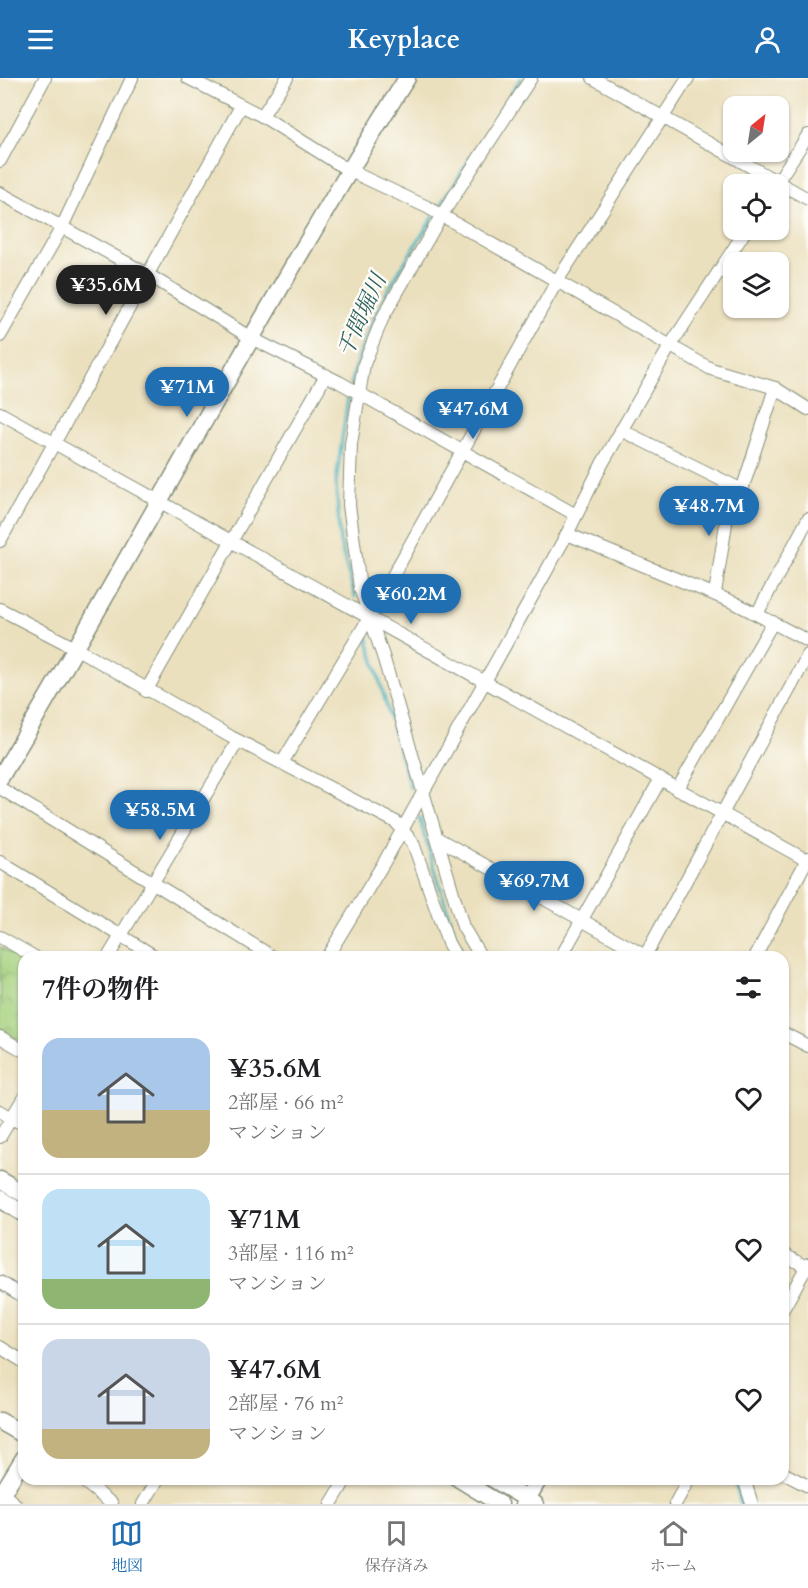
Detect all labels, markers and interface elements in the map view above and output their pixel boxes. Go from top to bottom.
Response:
text: Keyplace [348,21,460,58]
icon: menu [24,23,57,56]
icon: person [751,23,784,56]
north arrow [723,96,789,162]
map controls [723,96,789,318]
button: locate [723,174,789,240]
button: layers [723,252,789,318]
pin: ¥35.6M [57,265,155,316]
water label: 千間堀川 [330,267,394,362]
text: ¥35.6M [70,271,142,298]
pin: ¥71M [151,367,223,418]
text: ¥71M [159,373,215,400]
pin: ¥47.6M [424,389,522,440]
text: ¥47.6M [437,395,509,422]
pin: ¥48.7M [660,486,758,537]
text: ¥48.7M [673,492,745,519]
pin: ¥60.2M [362,574,460,625]
text: ¥60.2M [375,580,447,607]
pin: ¥58.5M [111,790,209,841]
text: ¥58.5M [124,796,196,823]
pin: ¥69.7M [485,861,583,912]
text: ¥69.7M [498,867,570,894]
icon: filters [732,971,765,1004]
text: 7件の物件 [42,972,159,1007]
text: ¥35.6M [228,1051,321,1086]
icon: home [90,1062,162,1134]
icon: heart [732,1082,765,1115]
text: 2部屋 · 66 m² [228,1089,344,1116]
text: マンション [228,1119,327,1146]
text: ¥71M [228,1202,301,1237]
icon: home [90,1213,162,1285]
icon: heart [732,1233,765,1266]
text: 3部屋 · 116 m² [228,1240,354,1267]
text: マンション [228,1270,327,1297]
text: ¥47.6M [228,1352,321,1387]
icon: home [90,1363,162,1435]
icon: heart [732,1383,765,1416]
text: 2部屋 · 76 m² [228,1390,344,1417]
text: マンション [228,1420,327,1447]
tab: 地図 [110,1517,143,1577]
tab: 保存済み [364,1517,428,1577]
tab: ホーム [649,1517,697,1577]

